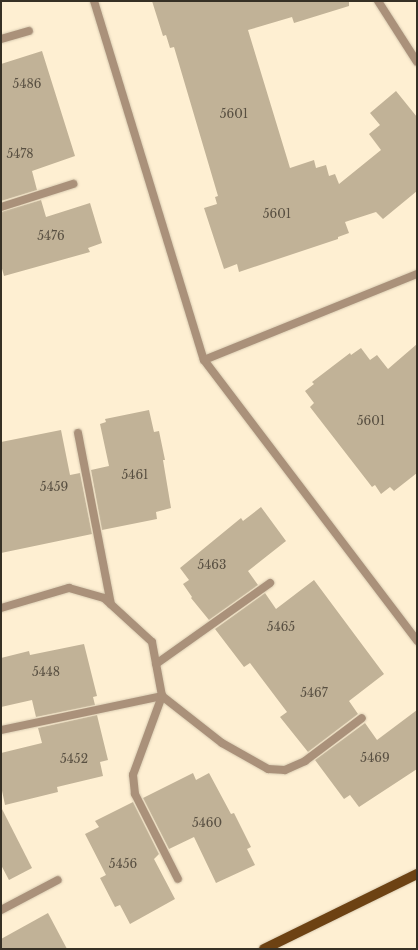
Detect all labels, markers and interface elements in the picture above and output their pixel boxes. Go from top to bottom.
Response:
house number: 5486 [13,77,41,91]
house number: 5601 [220,107,248,121]
house number: 5478 [6,147,34,161]
house number: 5601 [263,207,291,221]
house number: 5476 [37,229,65,243]
house number: 5601 [357,414,385,428]
house number: 5461 [122,468,148,482]
house number: 5459 [40,480,68,494]
house number: 5463 [198,558,226,572]
house number: 5465 [267,620,295,634]
house number: 5448 [32,665,60,679]
house number: 5467 [300,686,328,700]
house number: 5469 [360,751,390,765]
house number: 5452 [60,752,88,766]
house number: 5460 [192,816,222,830]
house number: 5456 [109,857,137,871]

